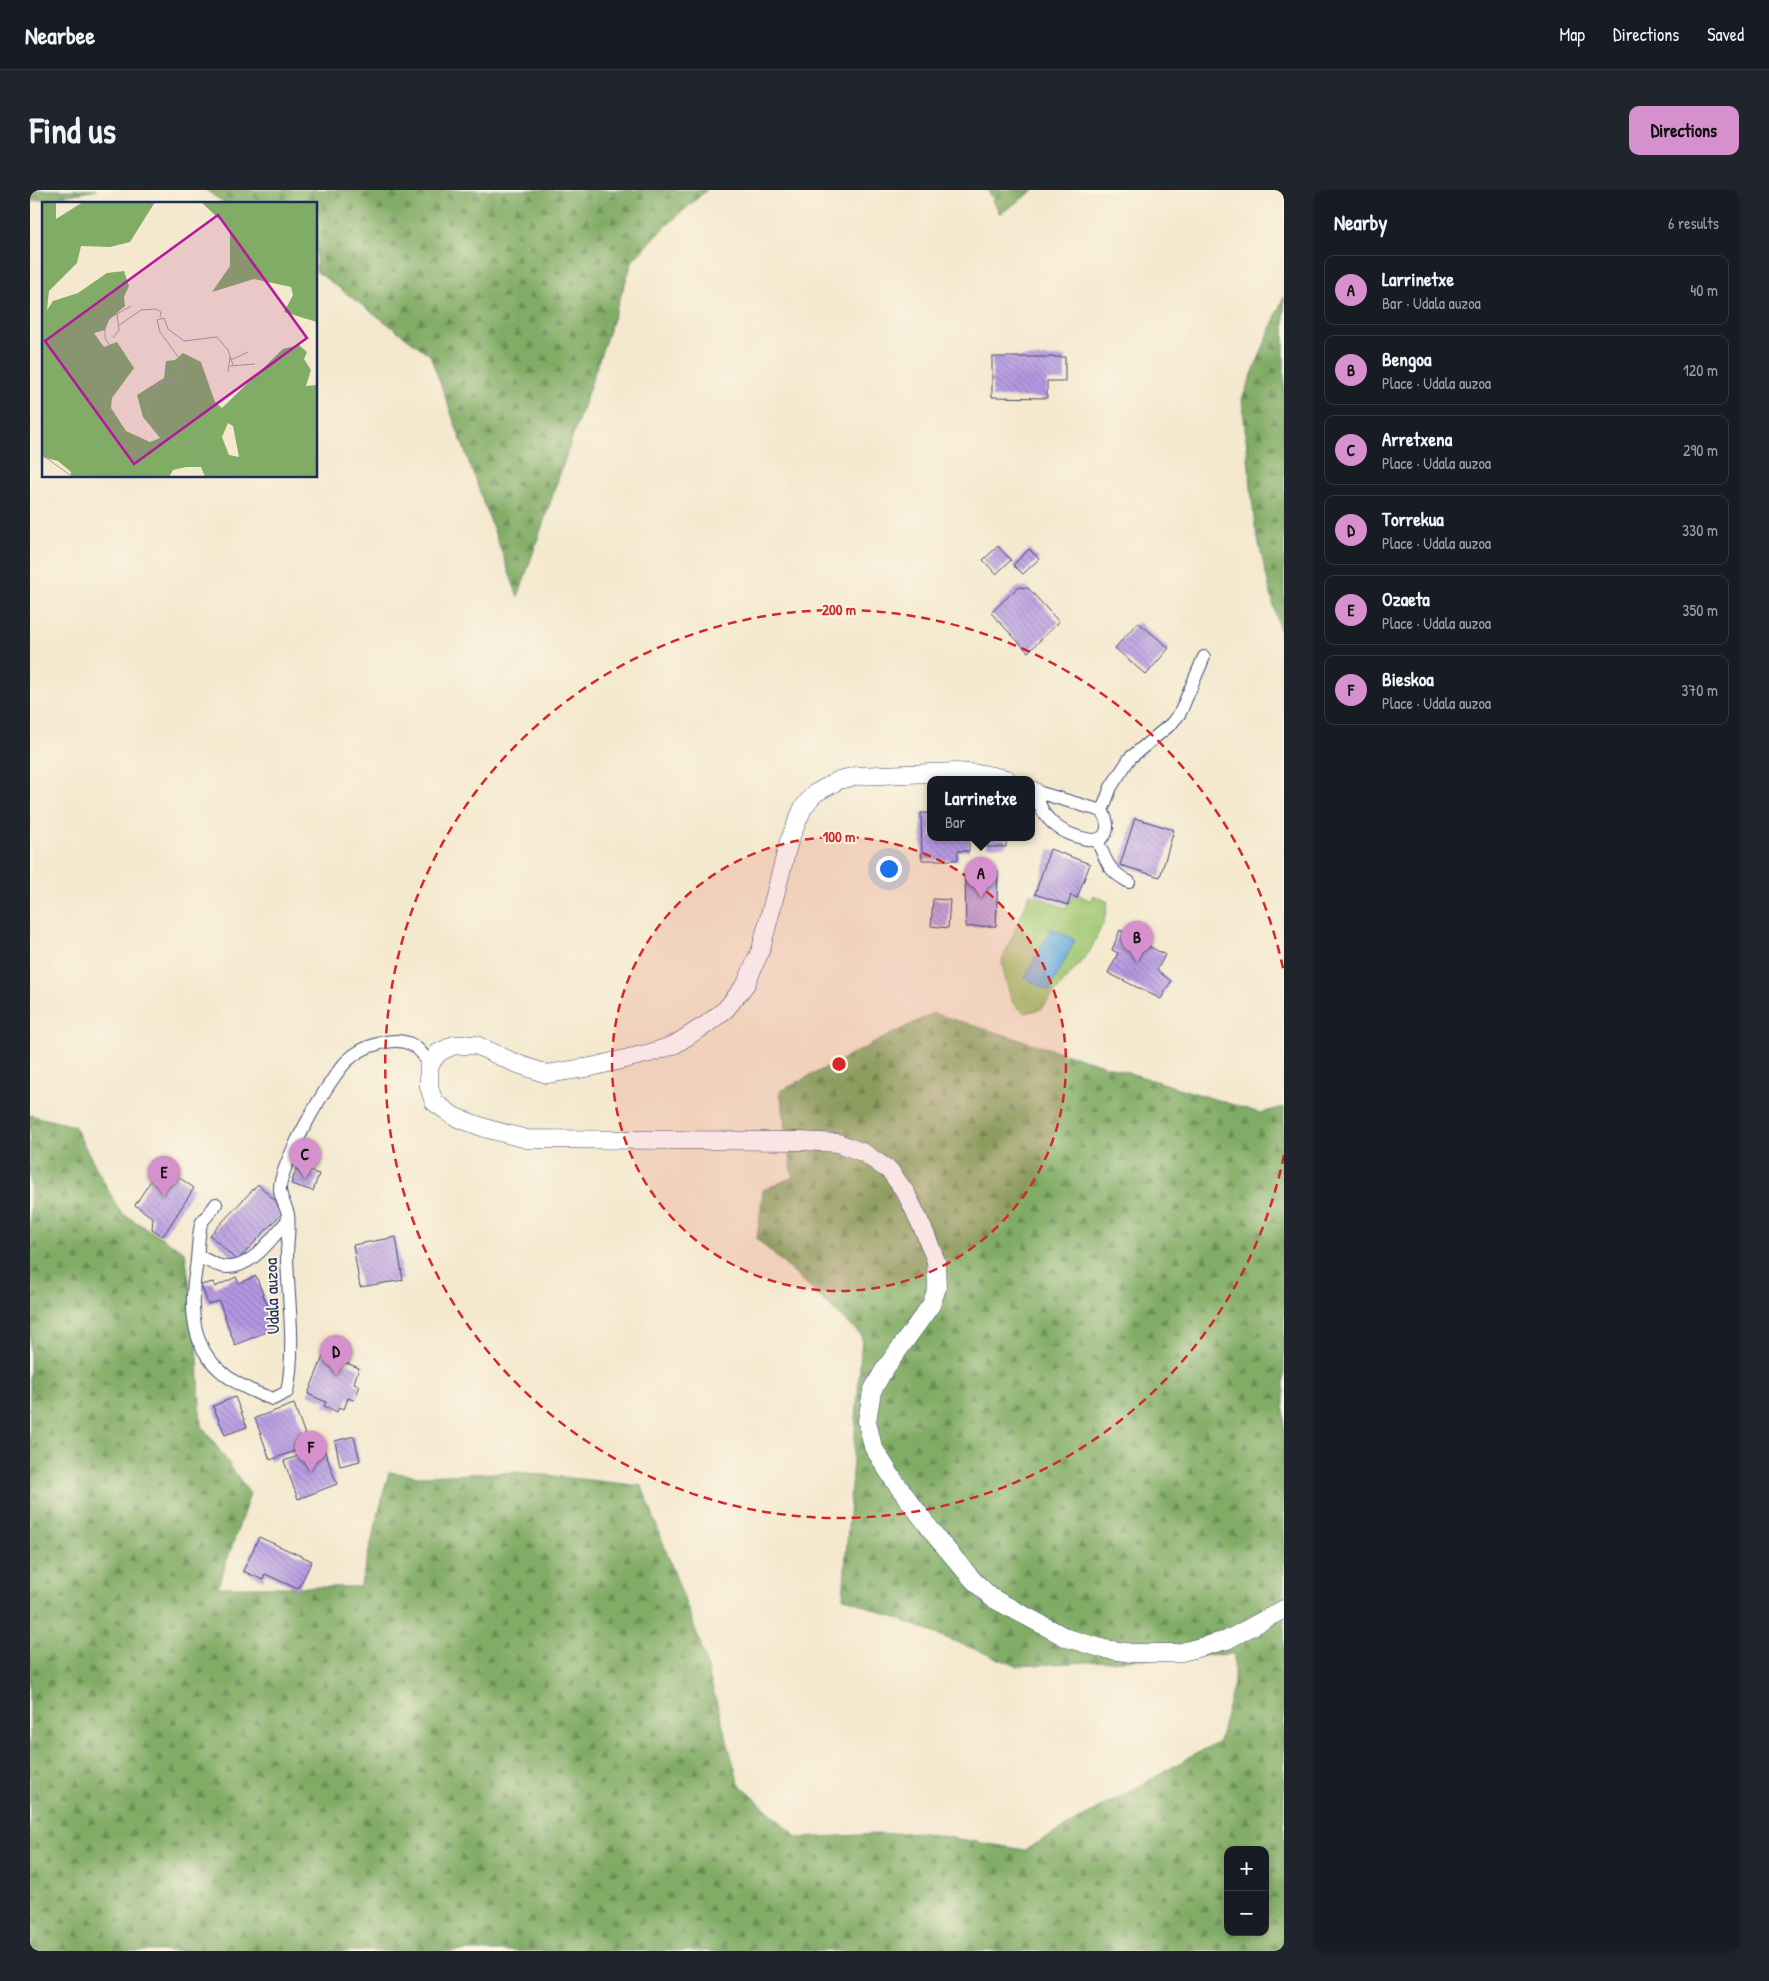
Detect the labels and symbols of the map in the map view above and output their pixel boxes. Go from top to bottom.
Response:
inset map [42,202,318,478]
text: 200 m [822,599,856,620]
text: 100 m [823,826,855,847]
your location [876,856,902,882]
pin: A [965,857,997,898]
pin: B [1121,921,1153,962]
centre of rings [830,1055,848,1073]
pin: C [289,1138,321,1179]
pin: E [148,1156,180,1197]
street label: Udala auzoa [258,1257,285,1335]
pin: D [320,1335,352,1376]
pin: F [295,1431,327,1472]

